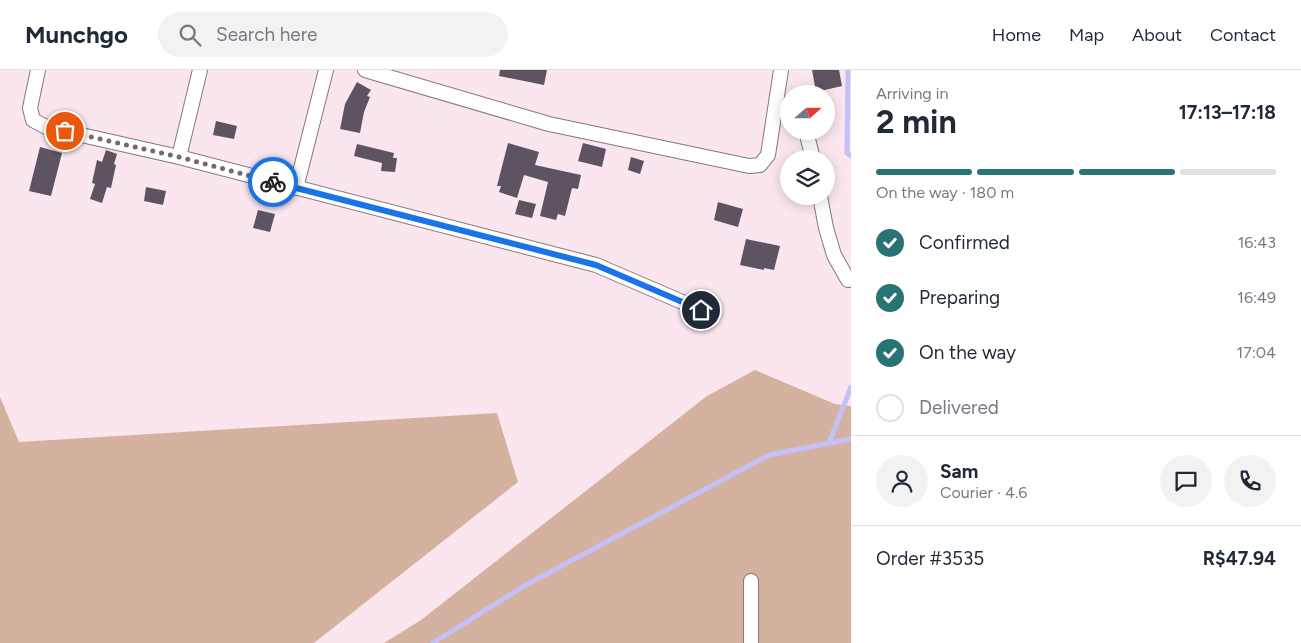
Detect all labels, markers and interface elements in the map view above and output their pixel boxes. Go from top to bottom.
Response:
search box [158,12,508,57]
text: Munchgo [25,20,128,49]
icon: search [176,21,204,49]
text: Search here [216,23,317,46]
text: Home [992,24,1041,46]
text: Map [1069,24,1104,46]
text: About [1132,24,1182,46]
text: Contact [1210,24,1276,46]
text: Arriving in [876,84,948,103]
north arrow [780,85,835,140]
map controls [780,85,835,205]
text: 17:13–17:18 [1179,101,1276,124]
text: 2 min [876,103,957,141]
pin [44,110,86,152]
icon: bag [51,117,79,145]
button: layers [780,150,835,205]
courier [248,157,298,207]
icon: bike [259,168,287,196]
text: On the way · 180 m [876,183,1014,202]
icon: check [876,229,904,257]
text: Confirmed [919,231,1010,254]
text: 16:43 [1238,233,1276,252]
icon: check [876,284,904,312]
text: Preparing [919,286,1000,309]
text: 16:49 [1237,288,1276,307]
pin [680,289,722,331]
icon: home [687,296,715,324]
icon: check [876,339,904,367]
text: On the way [919,341,1016,364]
text: 17:04 [1237,343,1276,362]
text: Delivered [919,396,999,419]
button: person [876,455,928,507]
button: chat [1160,455,1212,507]
button: phone [1224,455,1276,507]
text: Sam [940,460,978,483]
text: Courier · 4.6 [940,483,1027,502]
text: Order #3535 [876,547,984,570]
text: R$47.94 [1203,547,1276,570]

